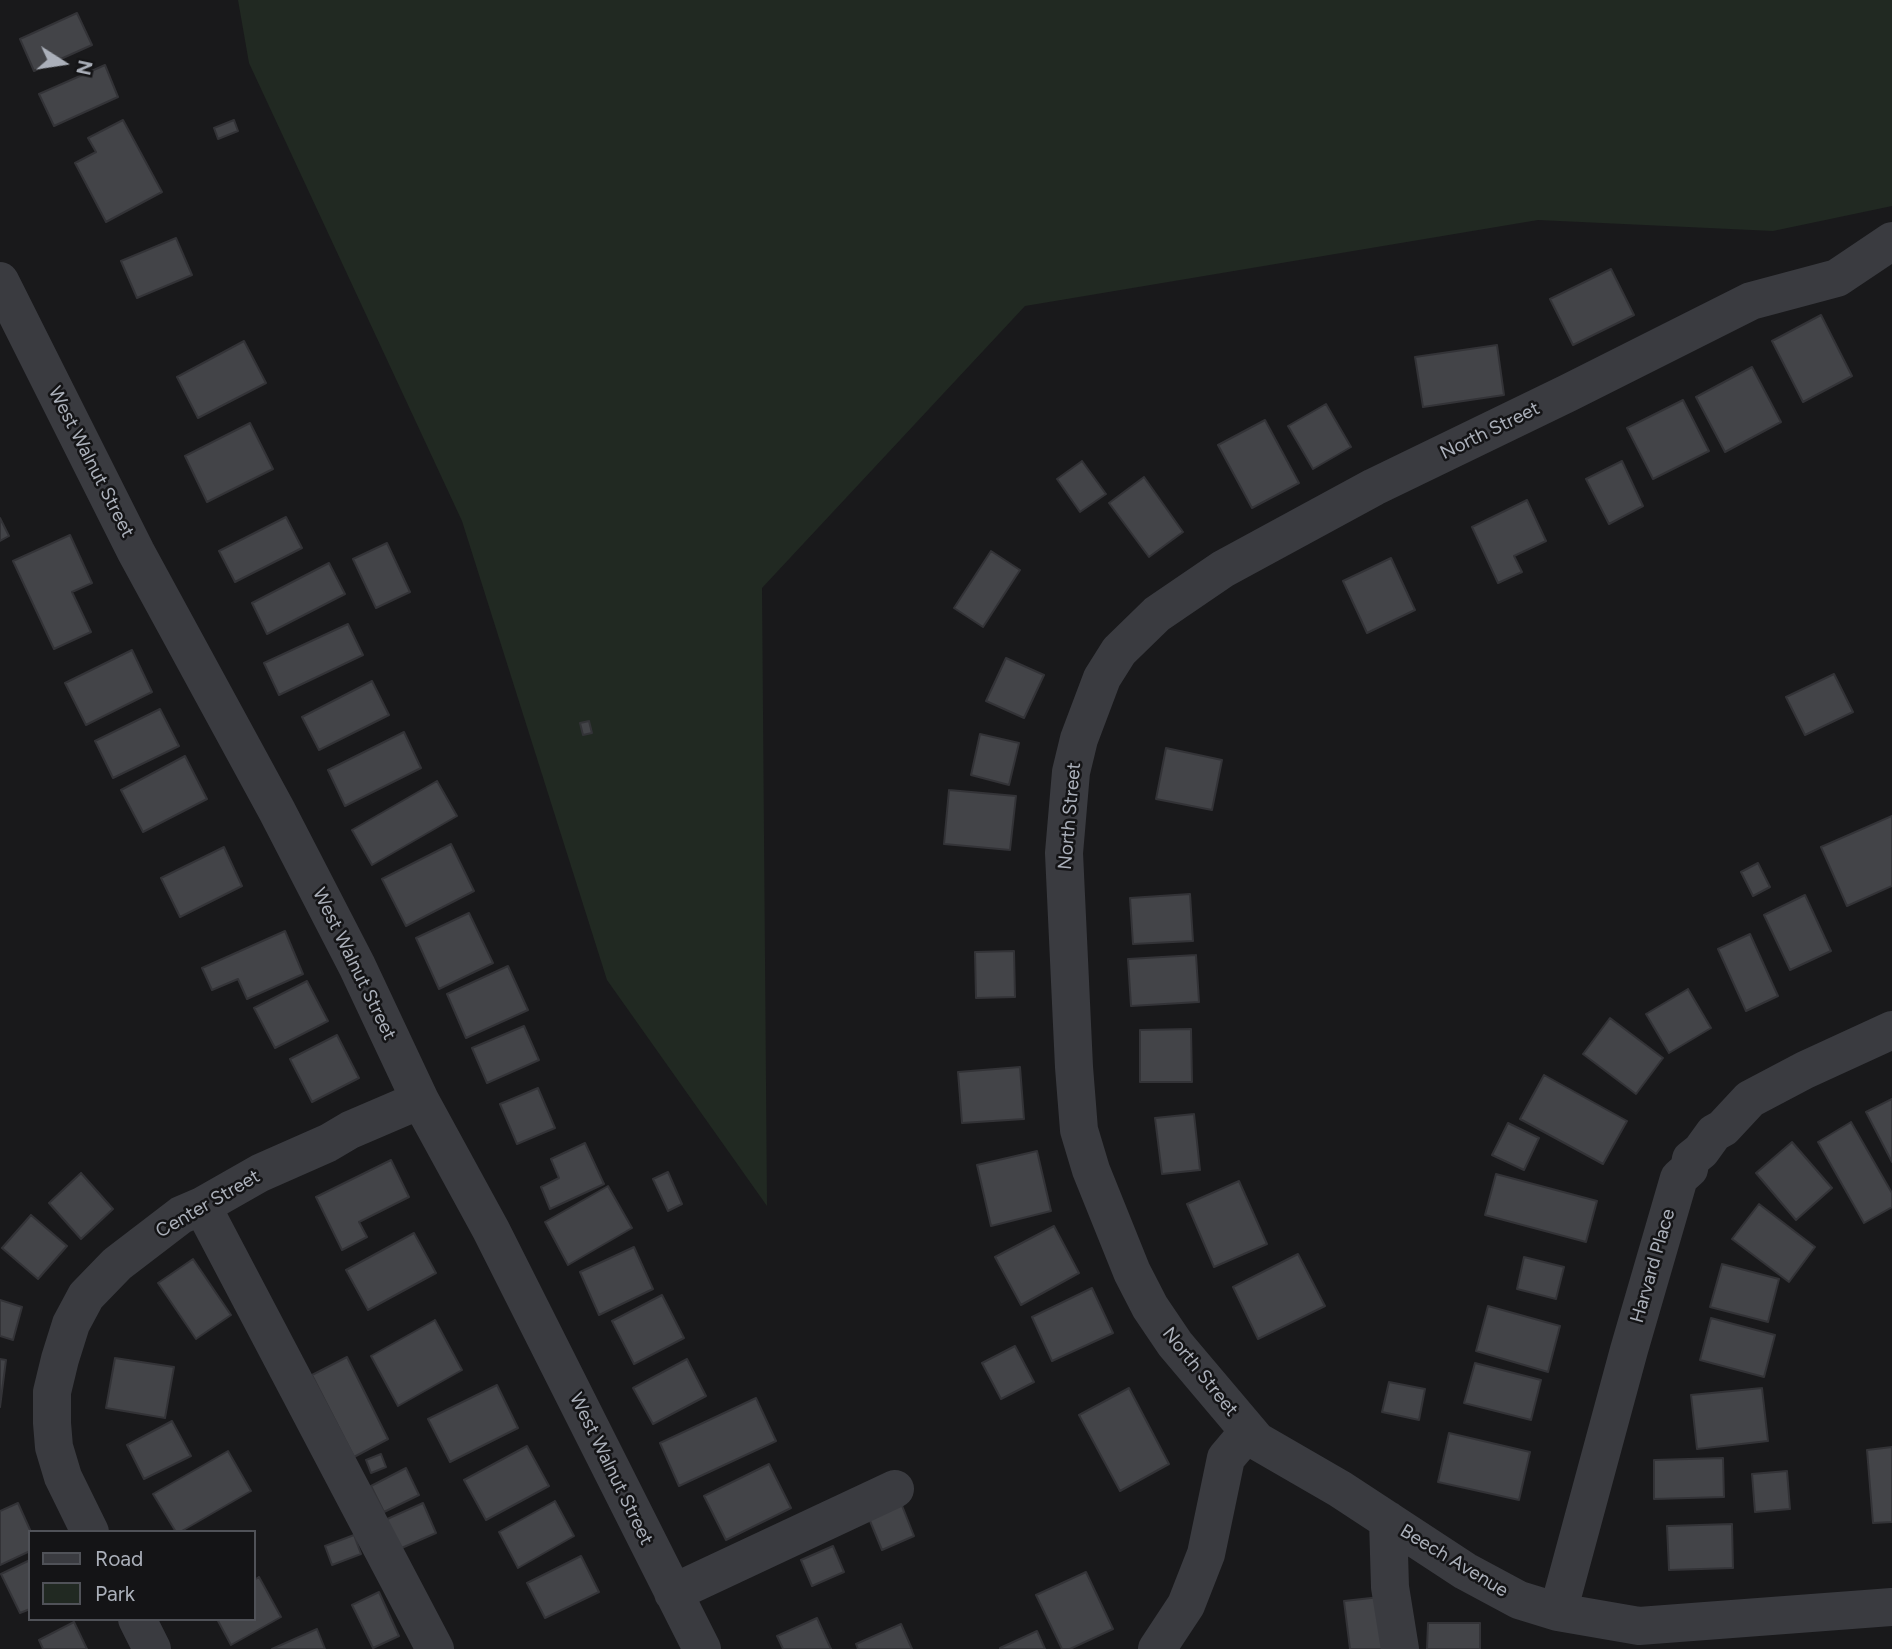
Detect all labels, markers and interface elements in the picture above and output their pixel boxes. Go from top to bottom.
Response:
north arrow [28,28,98,98]
text: N [71,58,97,77]
street label: West Walnut Street [43,383,139,541]
street label: North Street [1437,397,1543,465]
street label: North Street [1054,761,1086,871]
street label: West Walnut Street [307,884,401,1044]
street label: Center Street [152,1165,264,1243]
street label: Harvard Place [1626,1206,1680,1326]
street label: North Street [1157,1323,1243,1421]
street label: West Walnut Street [564,1389,658,1549]
street label: Beech Avenue [1396,1520,1512,1602]
legend [28,1530,256,1621]
text: Road [95,1546,143,1571]
text: Park [95,1581,135,1606]

